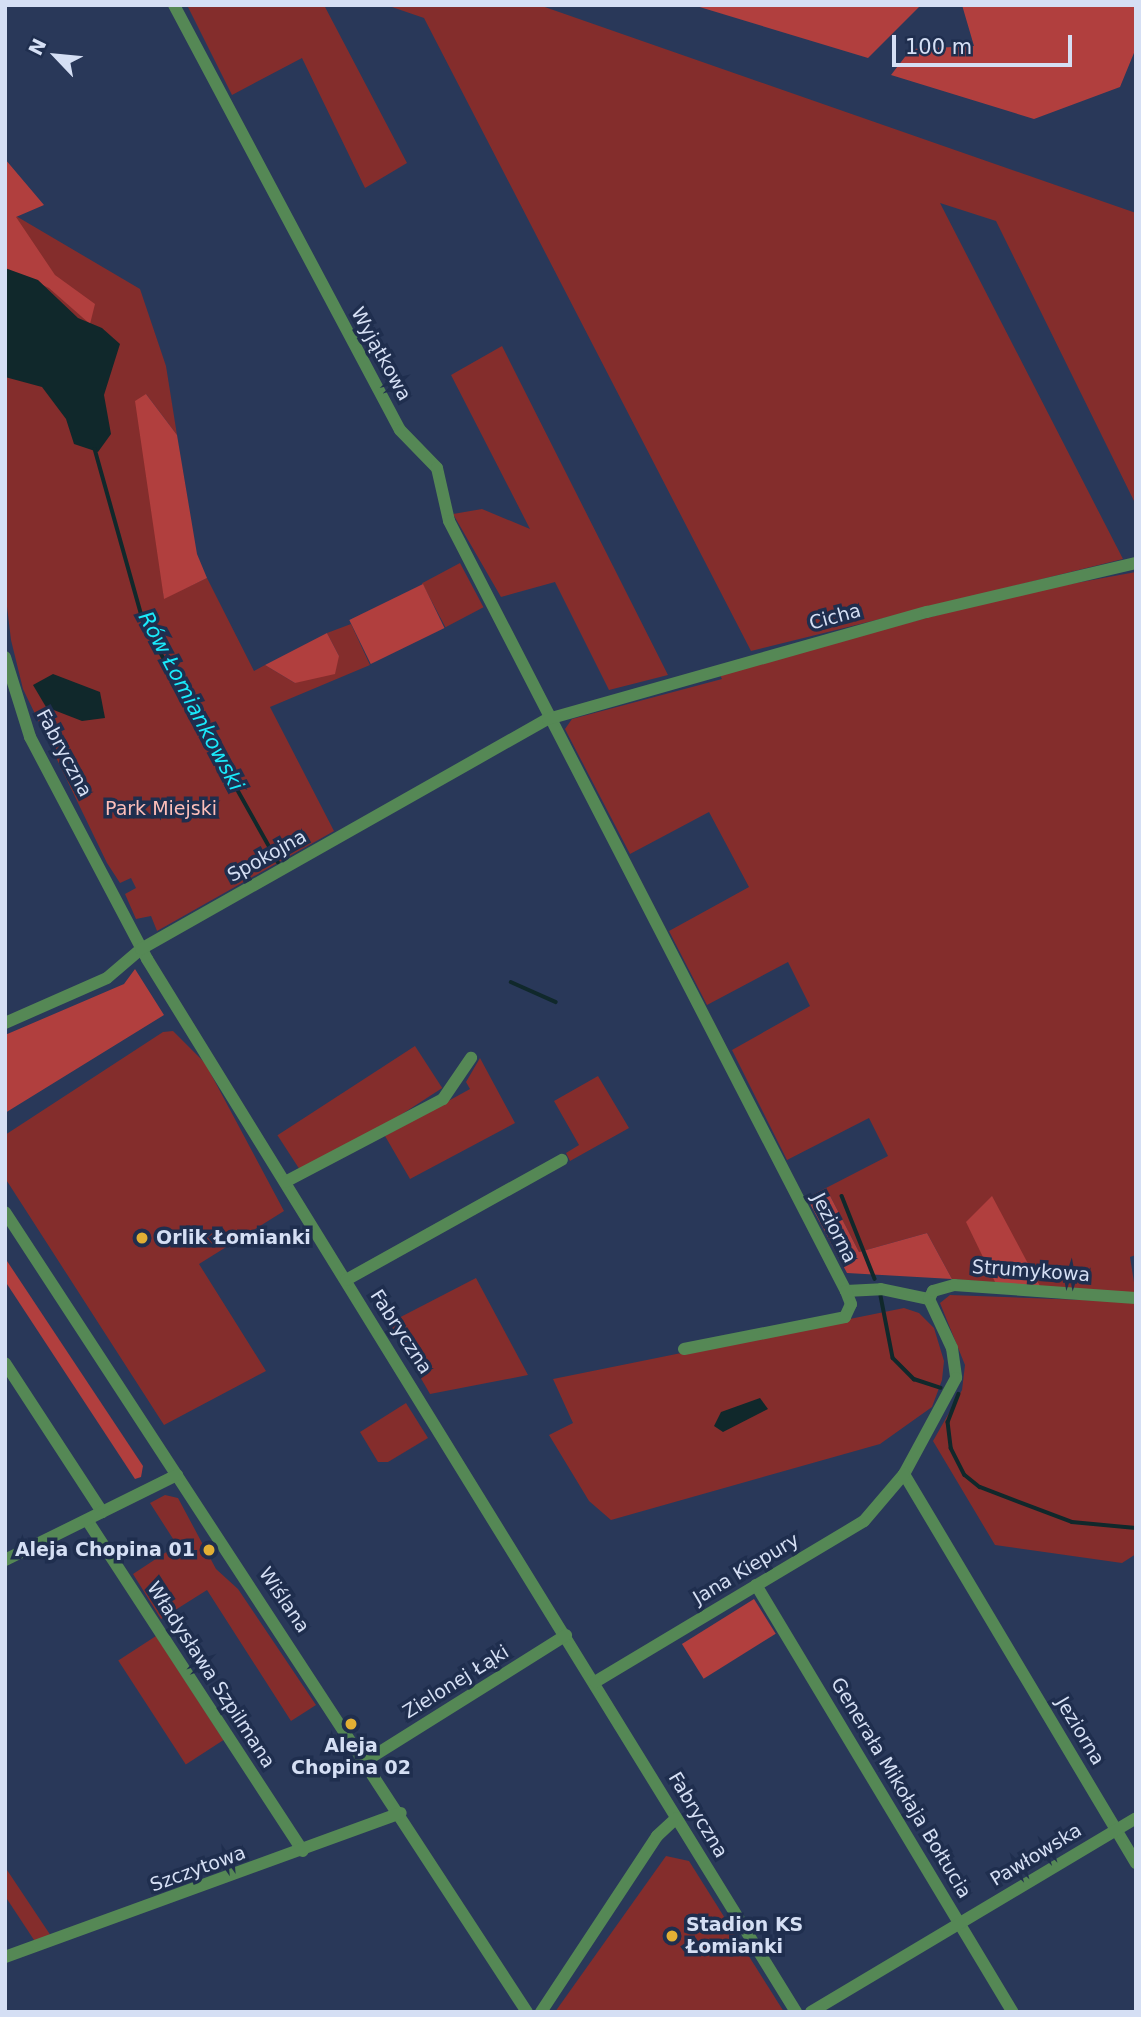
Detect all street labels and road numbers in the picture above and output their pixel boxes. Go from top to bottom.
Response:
street label: Wyjątkowa [346,303,416,405]
street label: Cicha [807,599,863,635]
street label: Fabryczna [31,705,97,801]
street label: Spokojna [224,825,310,887]
street label: Jeziorna [807,1189,861,1267]
street label: Strumykowa [971,1256,1091,1286]
street label: Fabryczna [365,1286,437,1378]
street label: Jana Kiepury [689,1528,803,1610]
street label: Wiślana [254,1563,314,1637]
street label: Władysława Szpilmana [142,1577,280,1773]
street label: Zielonej Łąki [399,1640,513,1724]
street label: Generała Mikołaja Bołtucia [826,1674,976,1902]
street label: Jeziorna [1051,1693,1109,1769]
street label: Fabryczna [663,1768,733,1862]
street label: Pawłowska [986,1819,1086,1891]
street label: Szczytowa [147,1841,249,1897]

